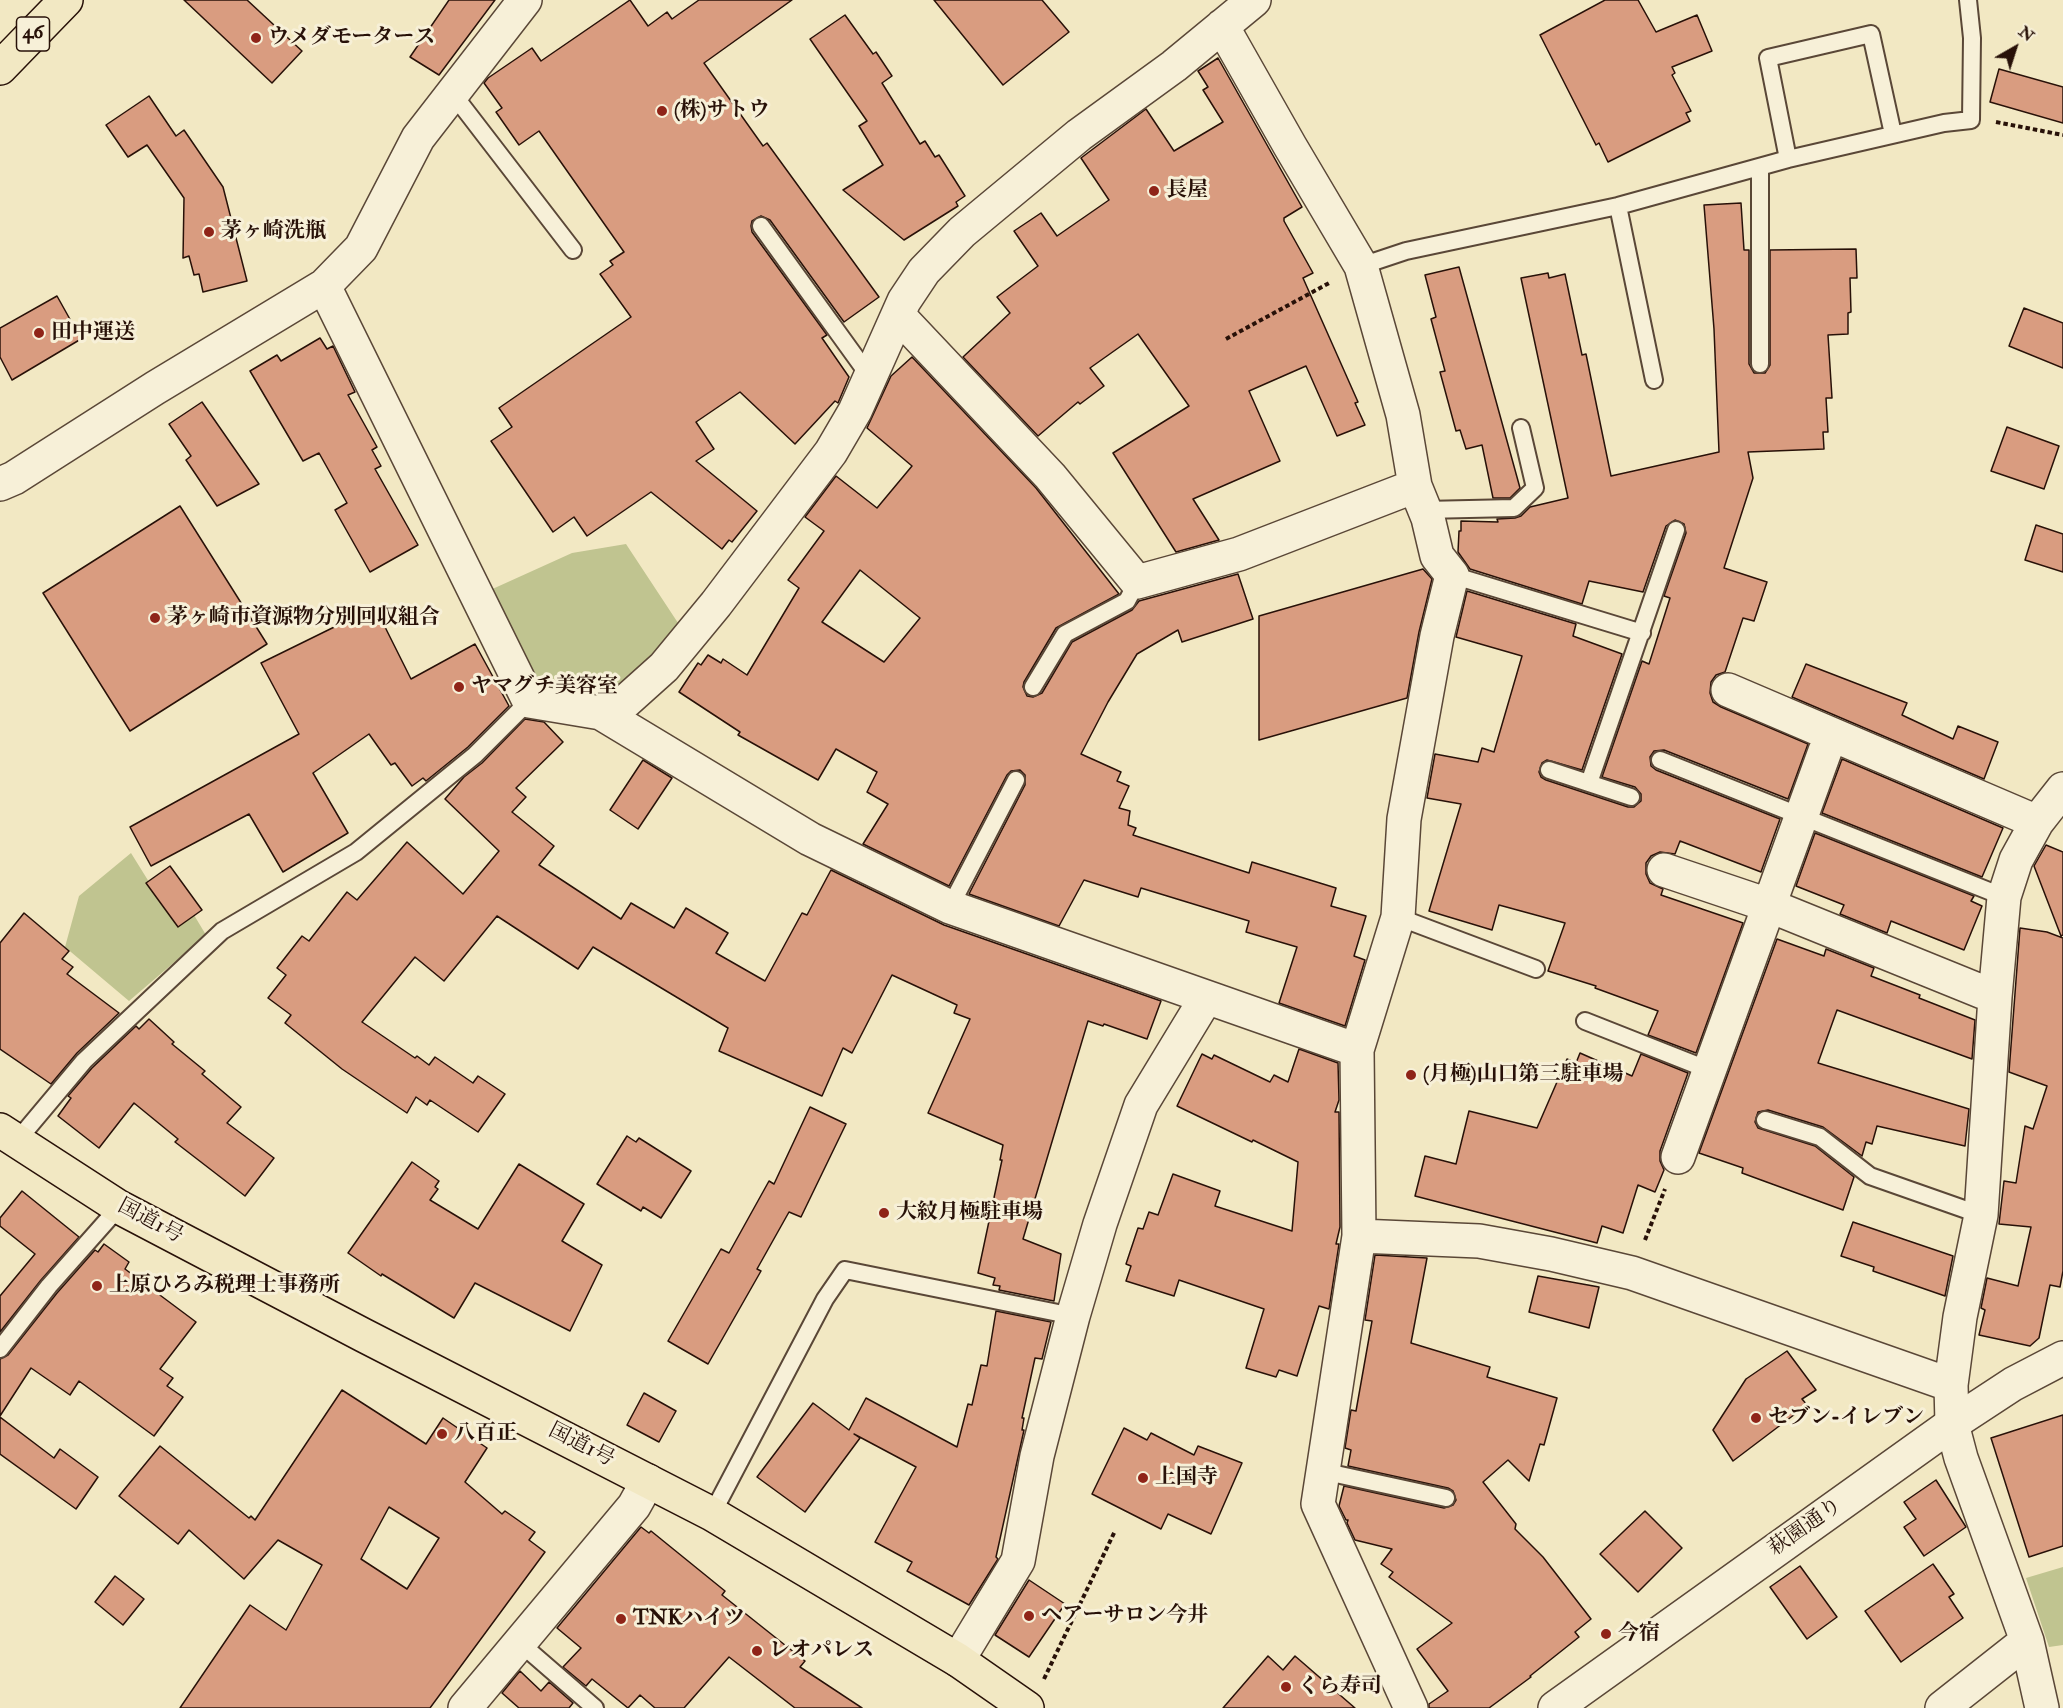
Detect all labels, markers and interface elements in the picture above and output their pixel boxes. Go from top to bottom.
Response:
road number: 46 [16,17,50,51]
north arrow [1985,18,2045,78]
text: N [2014,22,2038,46]
place label: ウメダモータース [268,25,435,51]
marker: ウメダモータース [249,31,263,45]
place label: (株)サトウ [674,98,769,124]
marker: (株)サトウ [655,104,669,118]
place label: 長屋 [1166,178,1208,204]
marker: 長屋 [1147,184,1161,198]
place label: 茅ヶ崎洗瓶 [221,219,326,245]
marker: 茅ヶ崎洗瓶 [202,225,216,239]
place label: 田中運送 [51,320,135,346]
marker: 田中運送 [32,326,46,340]
place label: 茅ヶ崎市資源物分別回収組合 [167,605,440,631]
marker: 茅ヶ崎市資源物分別回収組合 [148,611,162,625]
place label: ヤマグチ美容室 [471,674,618,700]
marker: ヤマグチ美容室 [452,680,466,694]
place label: (月極)山口第三駐車場 [1423,1062,1623,1088]
marker: (月極)山口第三駐車場 [1404,1068,1418,1082]
street label: 国道1号 [113,1194,187,1250]
place label: 大紋月極駐車場 [896,1200,1043,1226]
marker: 大紋月極駐車場 [877,1206,891,1220]
place label: 上原ひろみ税理士事務所 [109,1273,340,1299]
marker: 上原ひろみ税理士事務所 [90,1279,104,1293]
place label: セブン-イレブン [1768,1405,1924,1431]
marker: セブン-イレブン [1749,1411,1763,1425]
street label: 国道1号 [544,1419,618,1473]
place label: 八百正 [454,1421,517,1447]
marker: 八百正 [435,1427,449,1441]
place label: 上国寺 [1155,1465,1218,1491]
marker: 上国寺 [1136,1471,1150,1485]
street label: 萩園通り [1764,1494,1848,1562]
place label: ヘアーサロン今井 [1041,1603,1208,1629]
place label: TNKハイツ [633,1606,745,1632]
marker: ヘアーサロン今井 [1022,1609,1036,1623]
marker: TNKハイツ [614,1612,628,1626]
place label: 今宿 [1618,1621,1660,1647]
marker: 今宿 [1599,1627,1613,1641]
place label: レオパレス [769,1638,874,1664]
marker: レオパレス [750,1644,764,1658]
place label: くら寿司 [1298,1674,1382,1700]
marker: くら寿司 [1279,1680,1293,1694]

